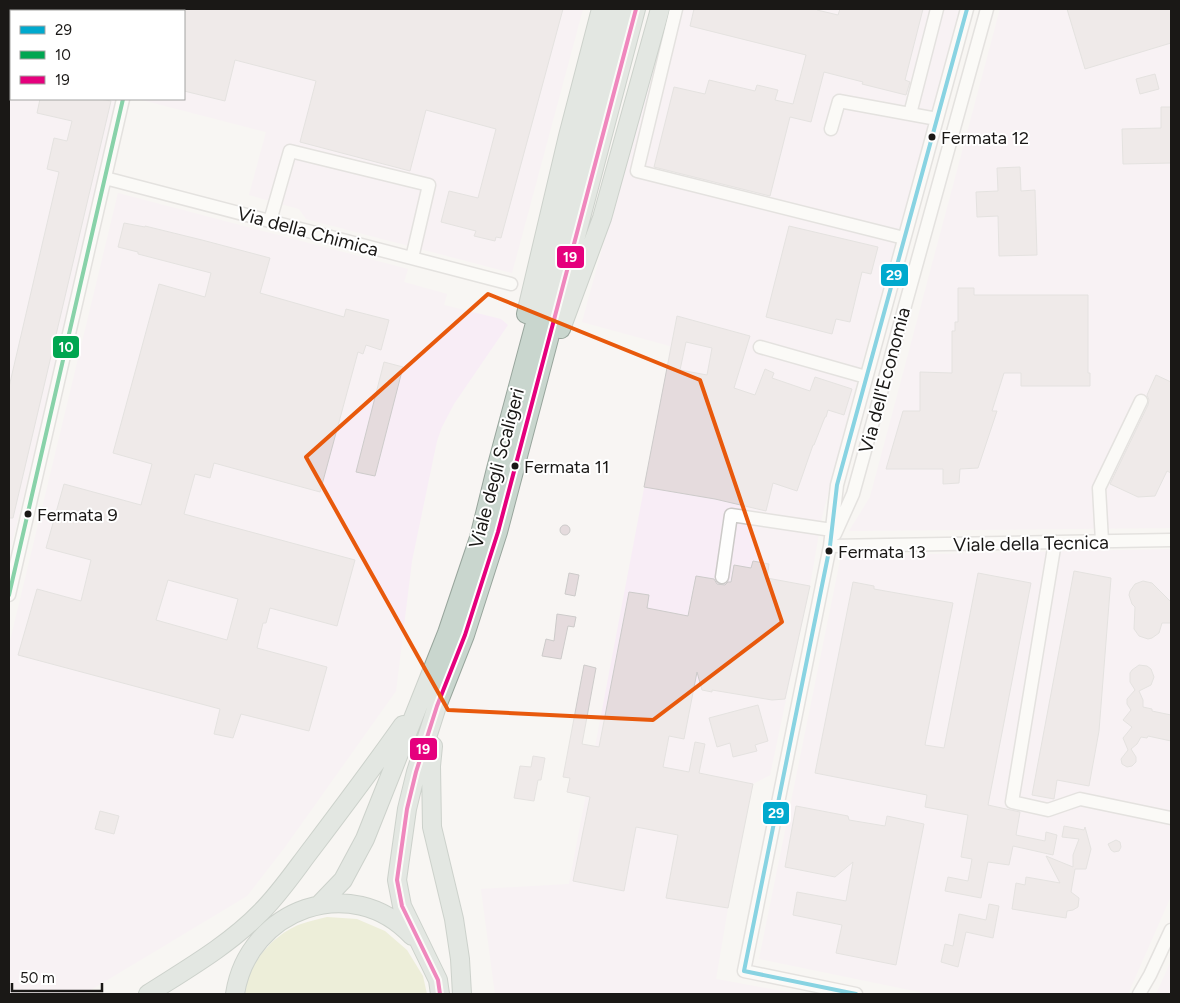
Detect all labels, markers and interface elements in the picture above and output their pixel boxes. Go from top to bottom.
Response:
legend [10,10,185,100]
text: 29 [55,21,72,39]
text: 10 [55,46,71,64]
text: 19 [55,71,70,89]
place label: Fermata 12 [941,127,1029,149]
marker: Fermata 12 [927,132,937,142]
street label: Via della Chimica [235,202,381,261]
line badge: 19 [556,245,585,269]
text: 19 [563,249,577,266]
line badge: 29 [880,263,909,287]
text: 29 [886,267,902,284]
street label: Via dell'Economia [854,305,915,456]
line badge: 10 [52,335,80,359]
text: 10 [59,339,73,356]
street label: Viale degli Scaligeri [464,385,529,551]
place label: Fermata 11 [524,456,609,478]
marker: Fermata 11 [510,461,520,471]
place label: Fermata 9 [37,504,118,526]
marker: Fermata 9 [23,509,33,519]
street label: Viale della Tecnica [953,531,1109,556]
place label: Fermata 13 [838,541,926,563]
marker: Fermata 13 [824,546,834,556]
line badge: 19 [409,737,438,761]
text: 19 [416,741,430,758]
line badge: 29 [762,801,790,825]
text: 29 [768,805,784,822]
scale bar [12,960,102,992]
text: 50 m [20,969,55,987]

